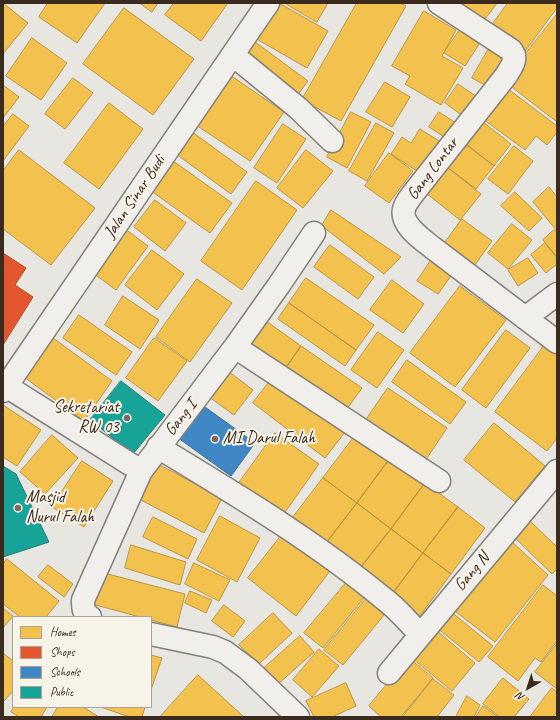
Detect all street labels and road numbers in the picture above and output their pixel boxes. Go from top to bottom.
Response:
street label: Gang Lontar [403,134,463,204]
street label: Jalan Sinar Budi [100,152,170,242]
street label: Gang I [161,396,201,440]
street label: Gang N [450,549,494,595]

